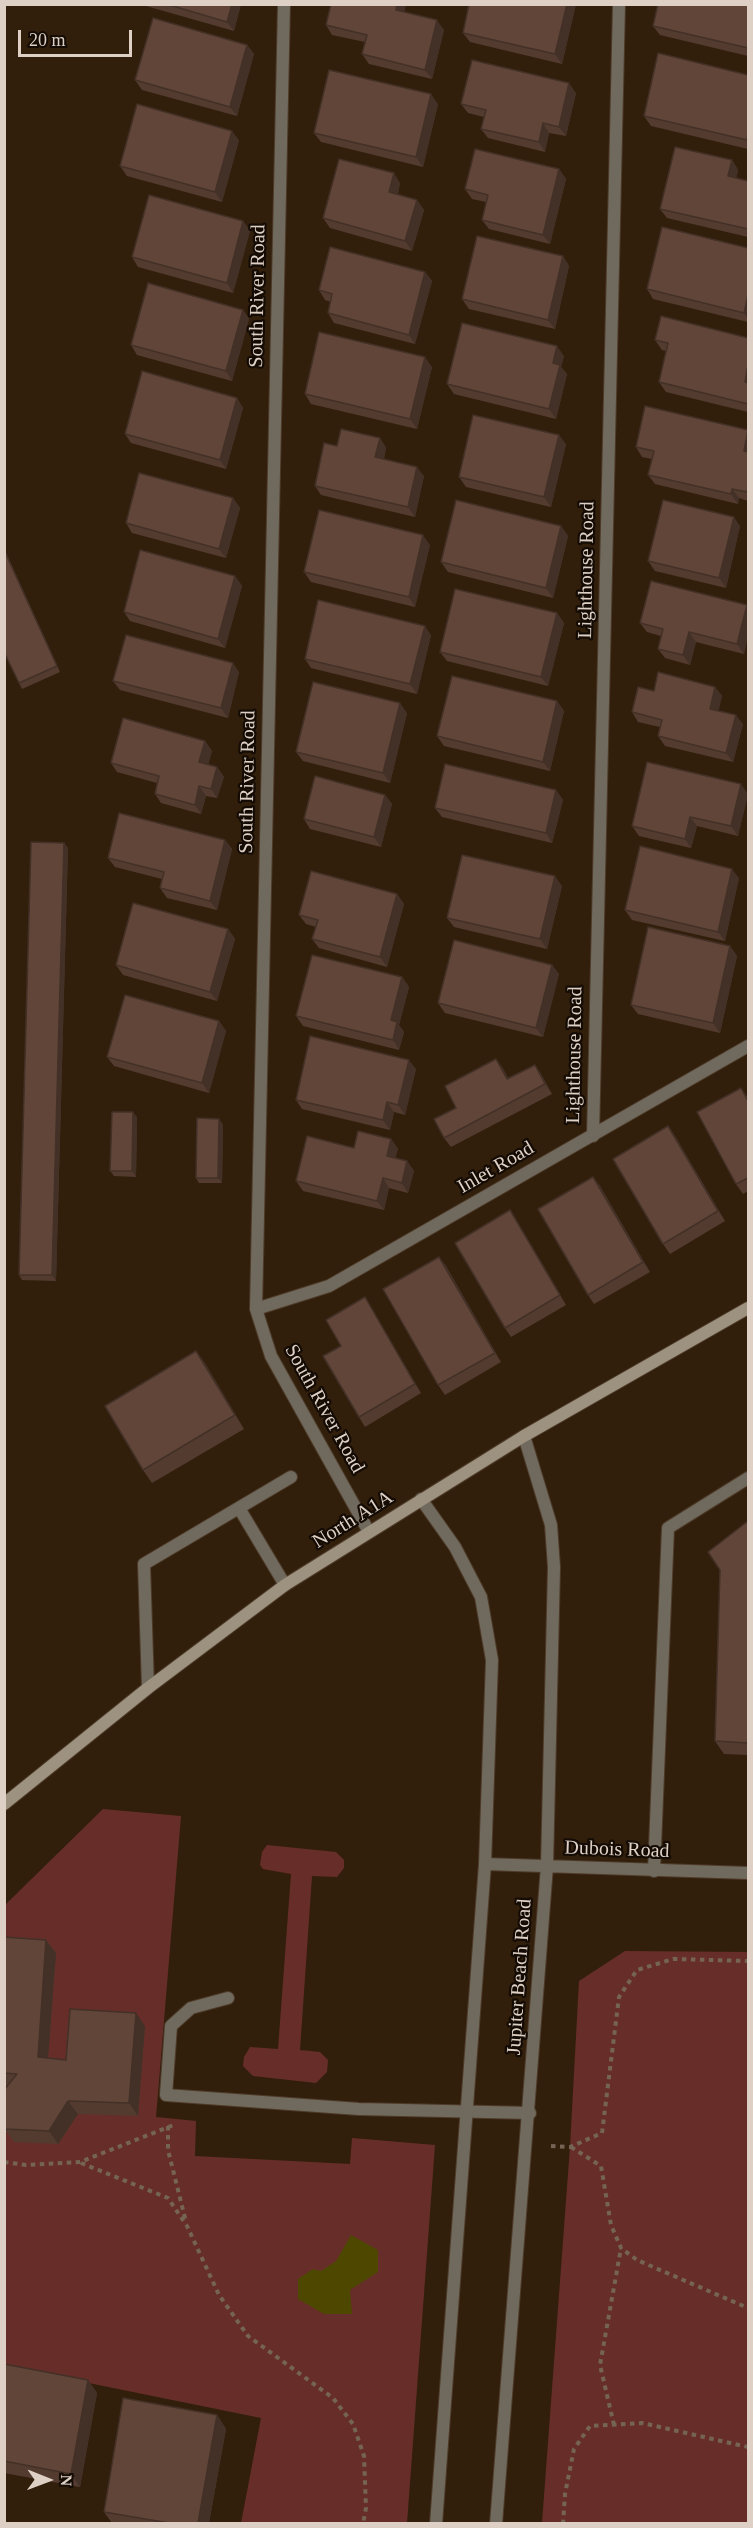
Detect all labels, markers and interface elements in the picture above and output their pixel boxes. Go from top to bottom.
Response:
scale bar [21,18,135,56]
text: 20 m [29,30,66,50]
street label: South River Road [245,224,271,368]
street label: Lighthouse Road [574,501,600,639]
street label: South River Road [235,710,261,854]
street label: Lighthouse Road [562,986,588,1124]
street label: Inlet Road [454,1137,538,1199]
street label: South River Road [279,1341,369,1477]
street label: North A1A [308,1486,398,1554]
street label: Dubois Road [564,1836,670,1864]
street label: Jupiter Beach Road [503,1898,537,2056]
north arrow [18,2450,78,2510]
text: N [58,2474,75,2486]

